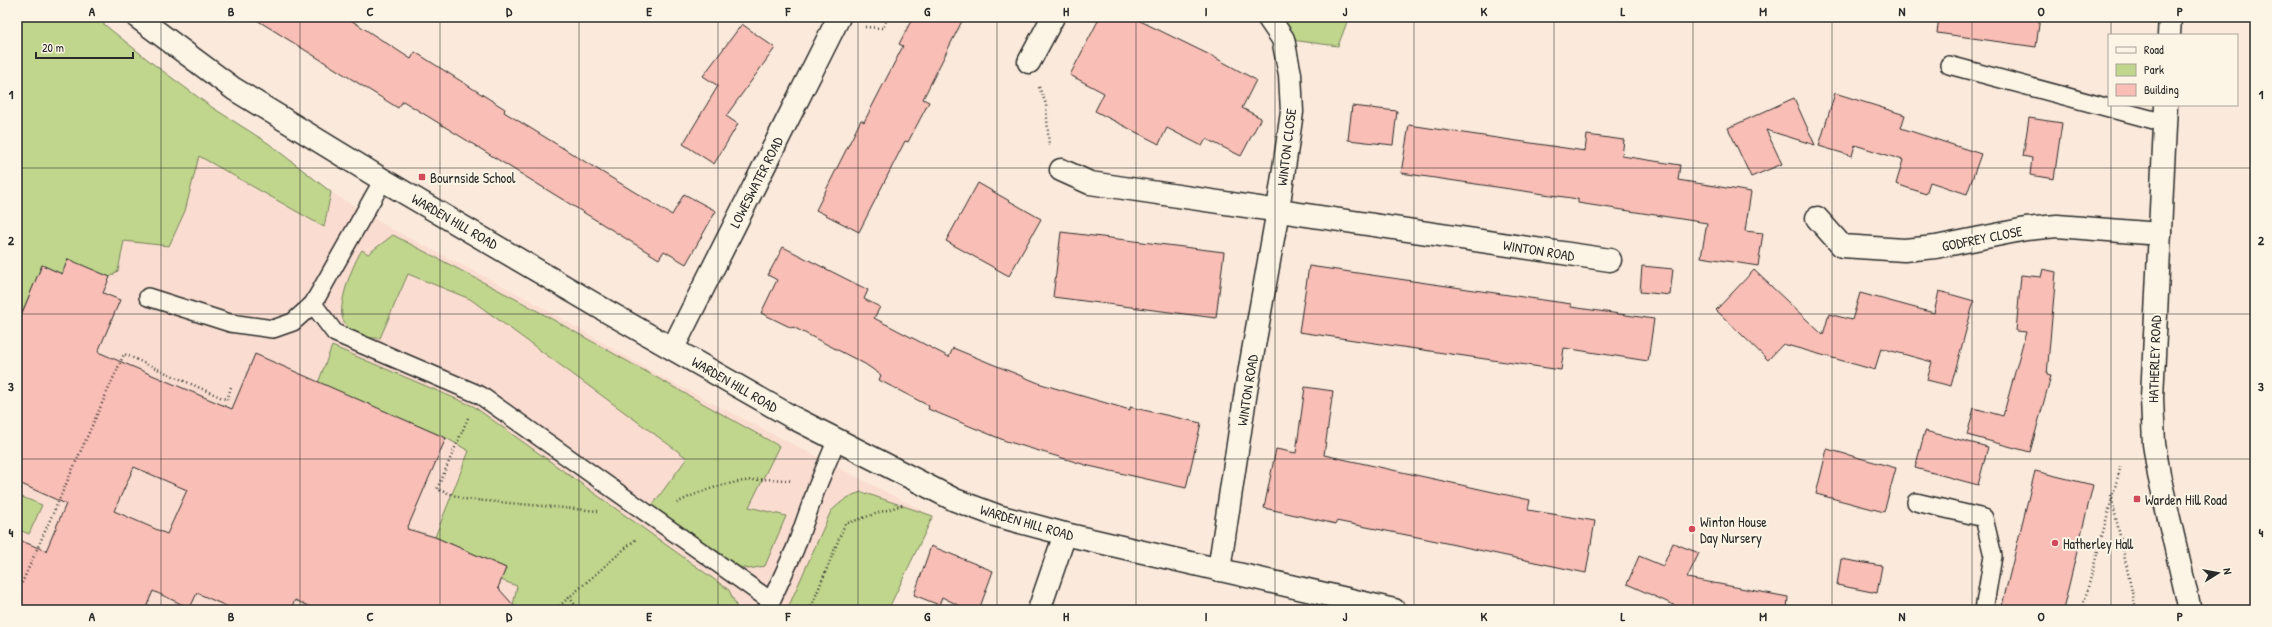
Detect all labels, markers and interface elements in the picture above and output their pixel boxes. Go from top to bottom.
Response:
text: A [89,2,96,20]
text: B [228,2,235,20]
text: C [366,2,374,20]
text: D [506,2,513,20]
text: E [646,2,652,20]
text: F [785,2,792,20]
text: G [924,2,931,20]
text: H [1063,2,1069,20]
text: I [1204,2,1208,20]
text: J [1343,2,1348,20]
text: K [1481,2,1488,20]
text: L [1621,2,1626,20]
text: M [1759,2,1767,20]
text: N [1899,2,1906,20]
text: O [2037,2,2045,20]
text: P [2177,2,2183,20]
scale bar [36,34,133,60]
legend [2108,34,2238,106]
text: 20 m [42,39,64,56]
text: Road [2144,41,2164,58]
text: Park [2144,61,2164,78]
text: Building [2144,81,2179,98]
text: 1 [9,85,14,103]
text: 1 [2259,85,2264,103]
street label: WINTON CLOSE [1272,107,1300,187]
street label: LOWESWATER ROAD [725,133,787,231]
place label: Bournside School [430,168,516,187]
marker: Bournside School [417,172,427,182]
street label: WARDEN HILL ROAD [408,189,502,254]
street label: GODFREY CLOSE [1940,221,2024,255]
text: 2 [8,231,15,249]
text: 2 [2258,231,2265,249]
street label: WINTON ROAD [1502,235,1576,265]
street label: HATHERLEY ROAD [2143,315,2165,403]
street label: WARDEN HILL ROAD [688,352,782,417]
street label: WINTON ROAD [1232,353,1262,427]
text: 3 [8,377,14,395]
text: 3 [2258,377,2264,395]
place label: Warden Hill Road [2145,490,2228,509]
marker: Warden Hill Road [2132,494,2142,504]
street label: WARDEN HILL ROAD [978,500,1076,545]
place label: Winton House Day Nursery [1700,512,1767,548]
text: 4 [9,523,14,541]
text: 4 [2259,523,2264,541]
marker: Winton House Day Nursery [1687,524,1697,534]
place label: Hatherley Hall [2063,534,2134,554]
marker: Hatherley Hall [2050,538,2060,548]
north arrow [2198,553,2238,593]
text: N [2220,567,2235,575]
text: A [89,607,96,625]
text: B [228,607,235,625]
text: C [366,607,374,625]
text: D [506,607,513,625]
text: E [646,607,652,625]
text: F [785,607,792,625]
text: G [924,607,931,625]
text: H [1063,607,1069,625]
text: I [1204,607,1208,625]
text: J [1343,607,1348,625]
text: K [1481,607,1488,625]
text: L [1621,607,1626,625]
text: M [1759,607,1767,625]
text: N [1899,607,1906,625]
text: O [2037,607,2045,625]
text: P [2177,607,2183,625]

